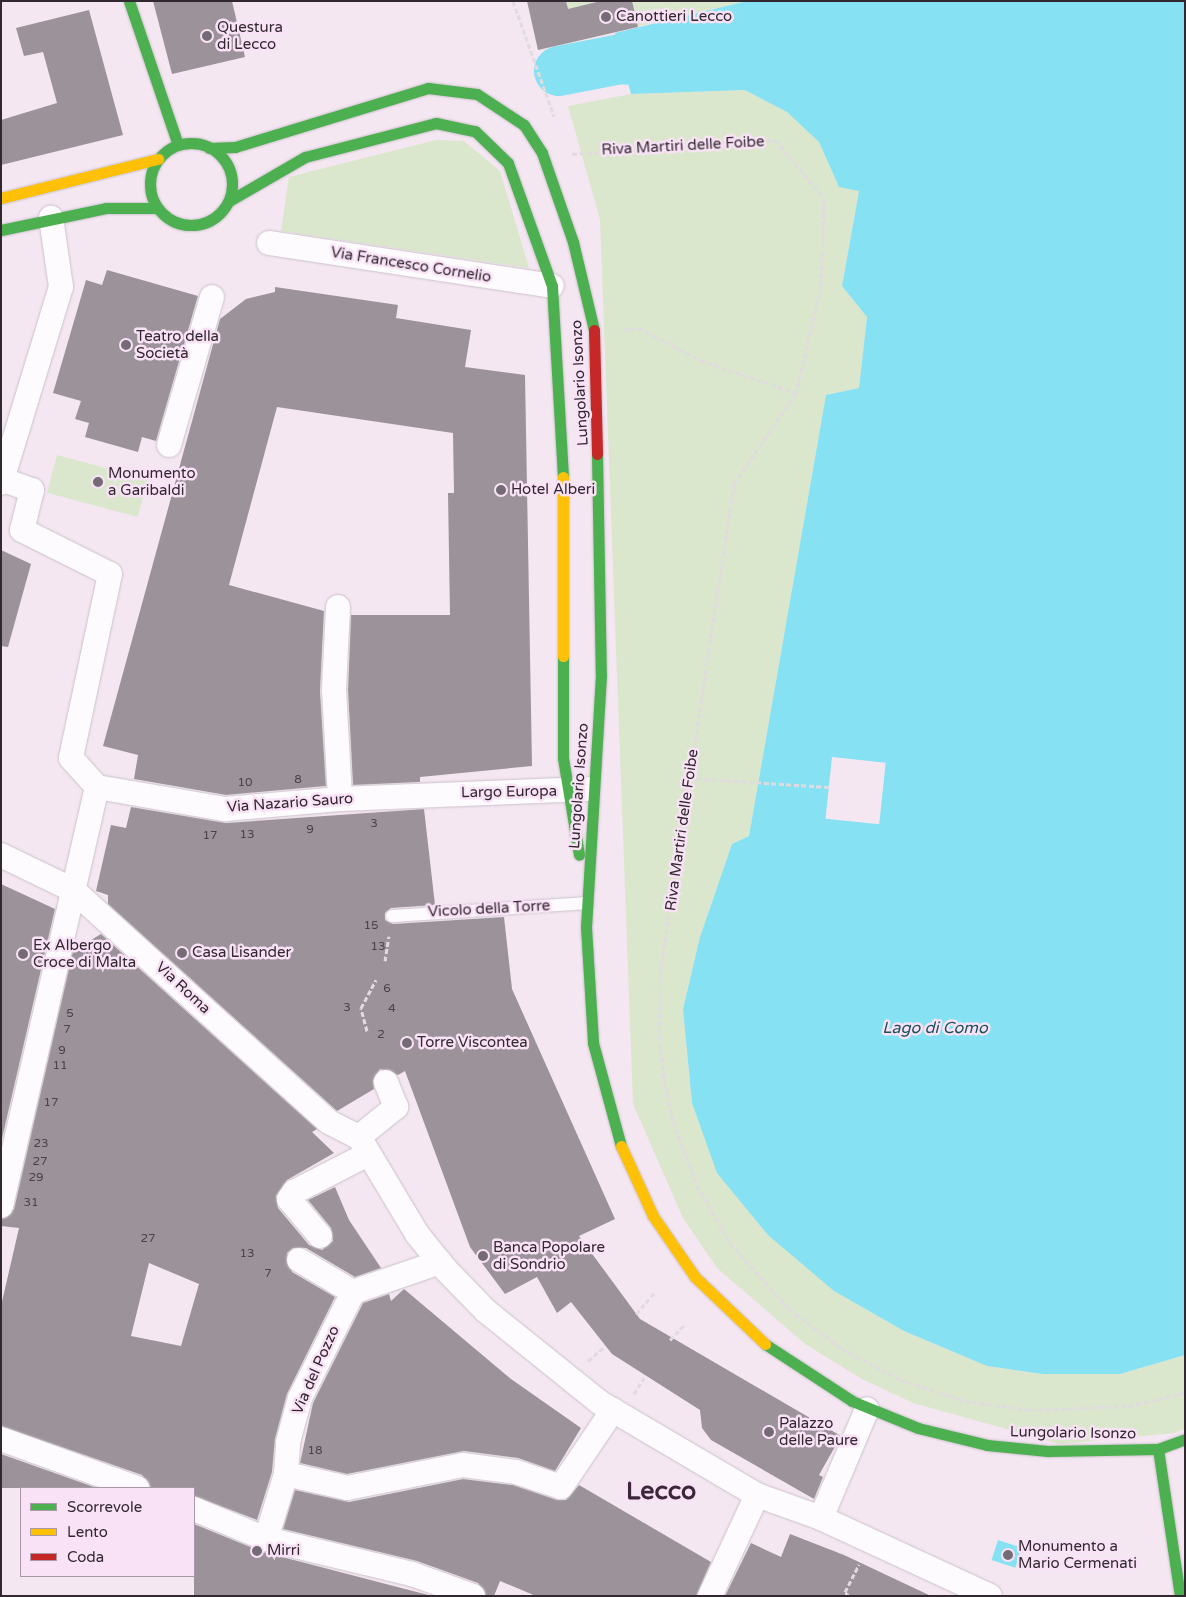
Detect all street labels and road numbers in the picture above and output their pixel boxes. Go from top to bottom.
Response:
street label: Riva Martiri delle Foibe [601,133,765,159]
street label: Via Francesco Cornelio [329,243,493,287]
street label: Lungolario Isonzo [568,319,592,447]
street label: Lungolario Isonzo [566,722,592,850]
street label: Riva Martiri delle Foibe [662,748,702,912]
street label: Largo Europa [461,782,557,802]
street label: Via Nazario Sauro [226,790,354,816]
street label: Vicolo della Torre [427,897,551,921]
street label: Via Roma [152,958,214,1018]
street label: Via del Pozzo [288,1323,344,1417]
street label: Lungolario Isonzo [1010,1423,1136,1443]

